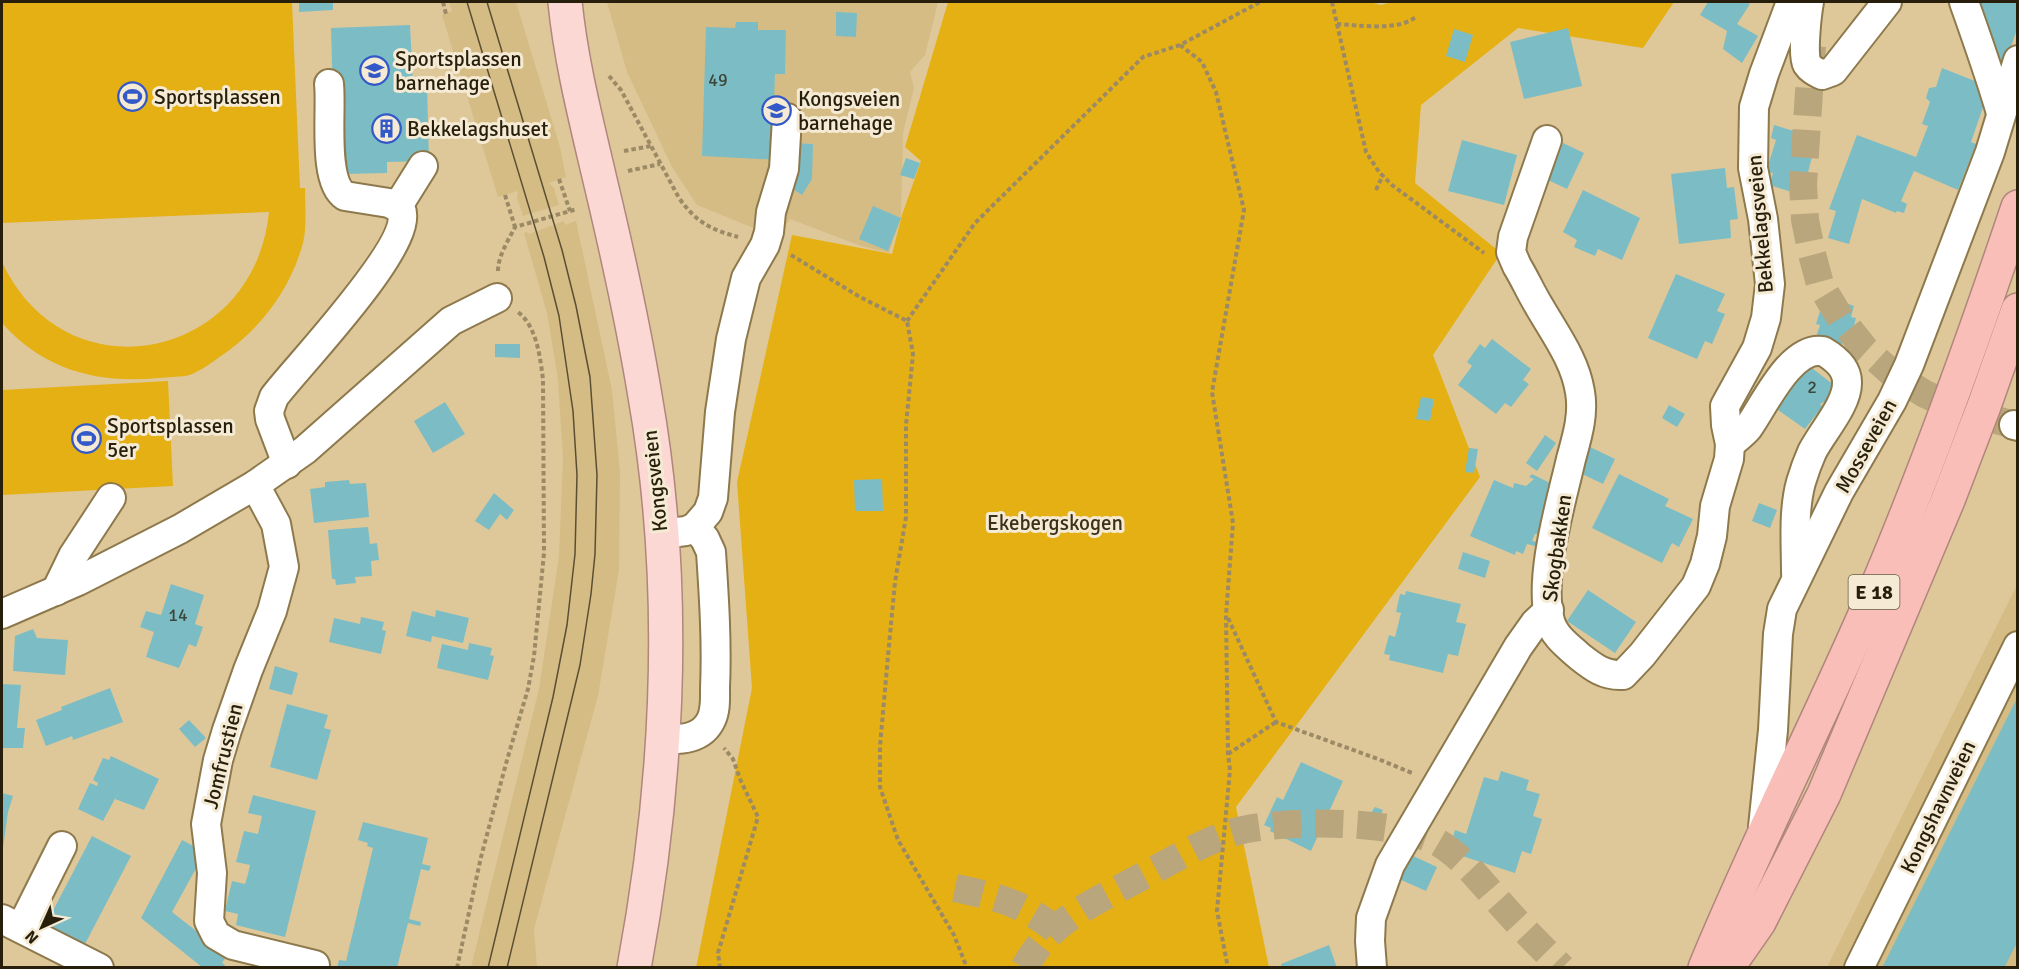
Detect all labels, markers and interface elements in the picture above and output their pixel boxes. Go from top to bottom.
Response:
place label: Sportsplassen barnehage [395,46,522,96]
school or university icon: Sportsplassen barnehage [358,55,390,87]
house number: 49 [708,69,728,91]
sports icon: Sportsplassen [117,81,149,113]
place label: Sportsplassen [154,84,281,110]
place label: Kongsveien barnehage [798,86,900,136]
school or university icon: Kongsveien barnehage [761,95,793,127]
building icon: Bekkelagshuset [370,113,402,145]
place label: Bekkelagshuset [407,116,548,142]
street label: Bekkelagsveien [1741,154,1779,294]
house number: 2 [1807,376,1817,398]
street label: Mosseveien [1829,394,1903,498]
place label: Sportsplassen 5er [107,413,234,463]
sports icon: Sportsplassen 5er [70,422,102,454]
street label: Kongsveien [637,429,673,533]
street label: Skogbakken [1537,493,1577,603]
park label: Ekebergskogen [987,510,1123,536]
road number: E 18 [1848,575,1900,609]
house number: 14 [168,604,188,626]
street label: Jomfrustien [197,700,249,812]
street label: Kongshavnveien [1895,736,1981,878]
north arrow [12,897,72,957]
text: N [21,926,43,948]

